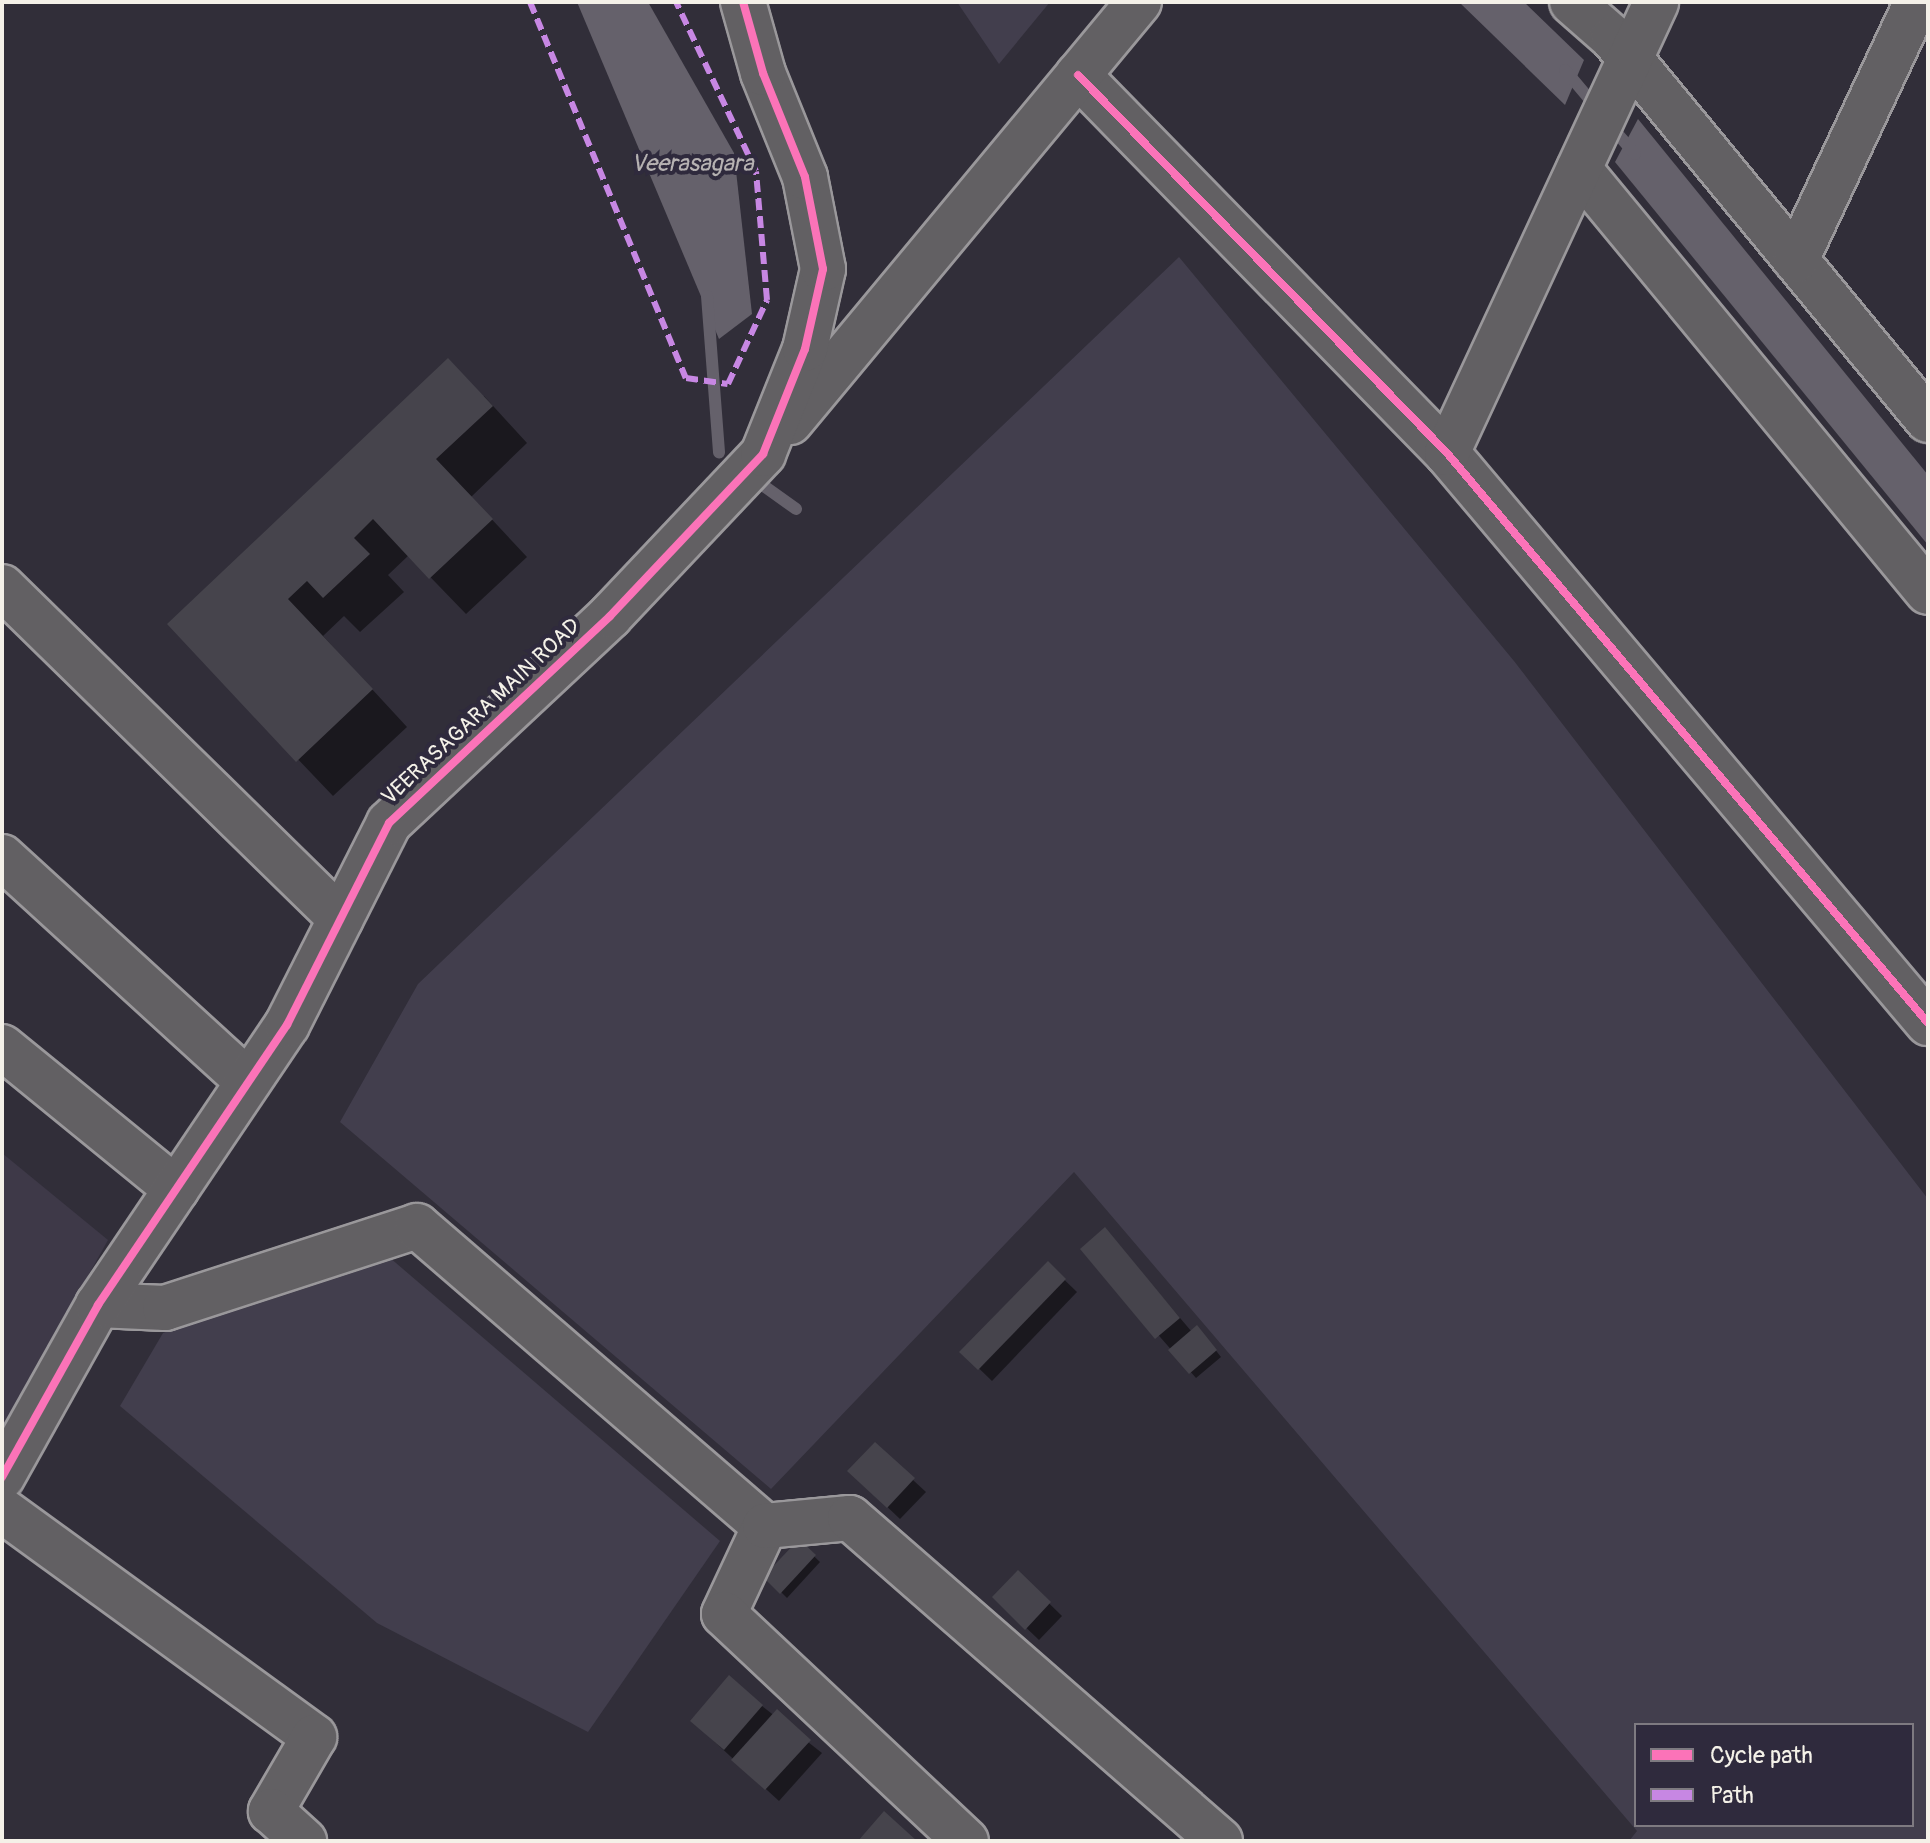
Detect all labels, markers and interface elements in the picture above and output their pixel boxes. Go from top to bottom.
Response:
water label: Veerasagara [631,150,753,178]
street label: VEERASAGARA MAIN ROAD [376,613,586,811]
legend [1634,1723,1914,1827]
text: Cycle path [1710,1741,1813,1770]
text: Path [1710,1781,1754,1810]

